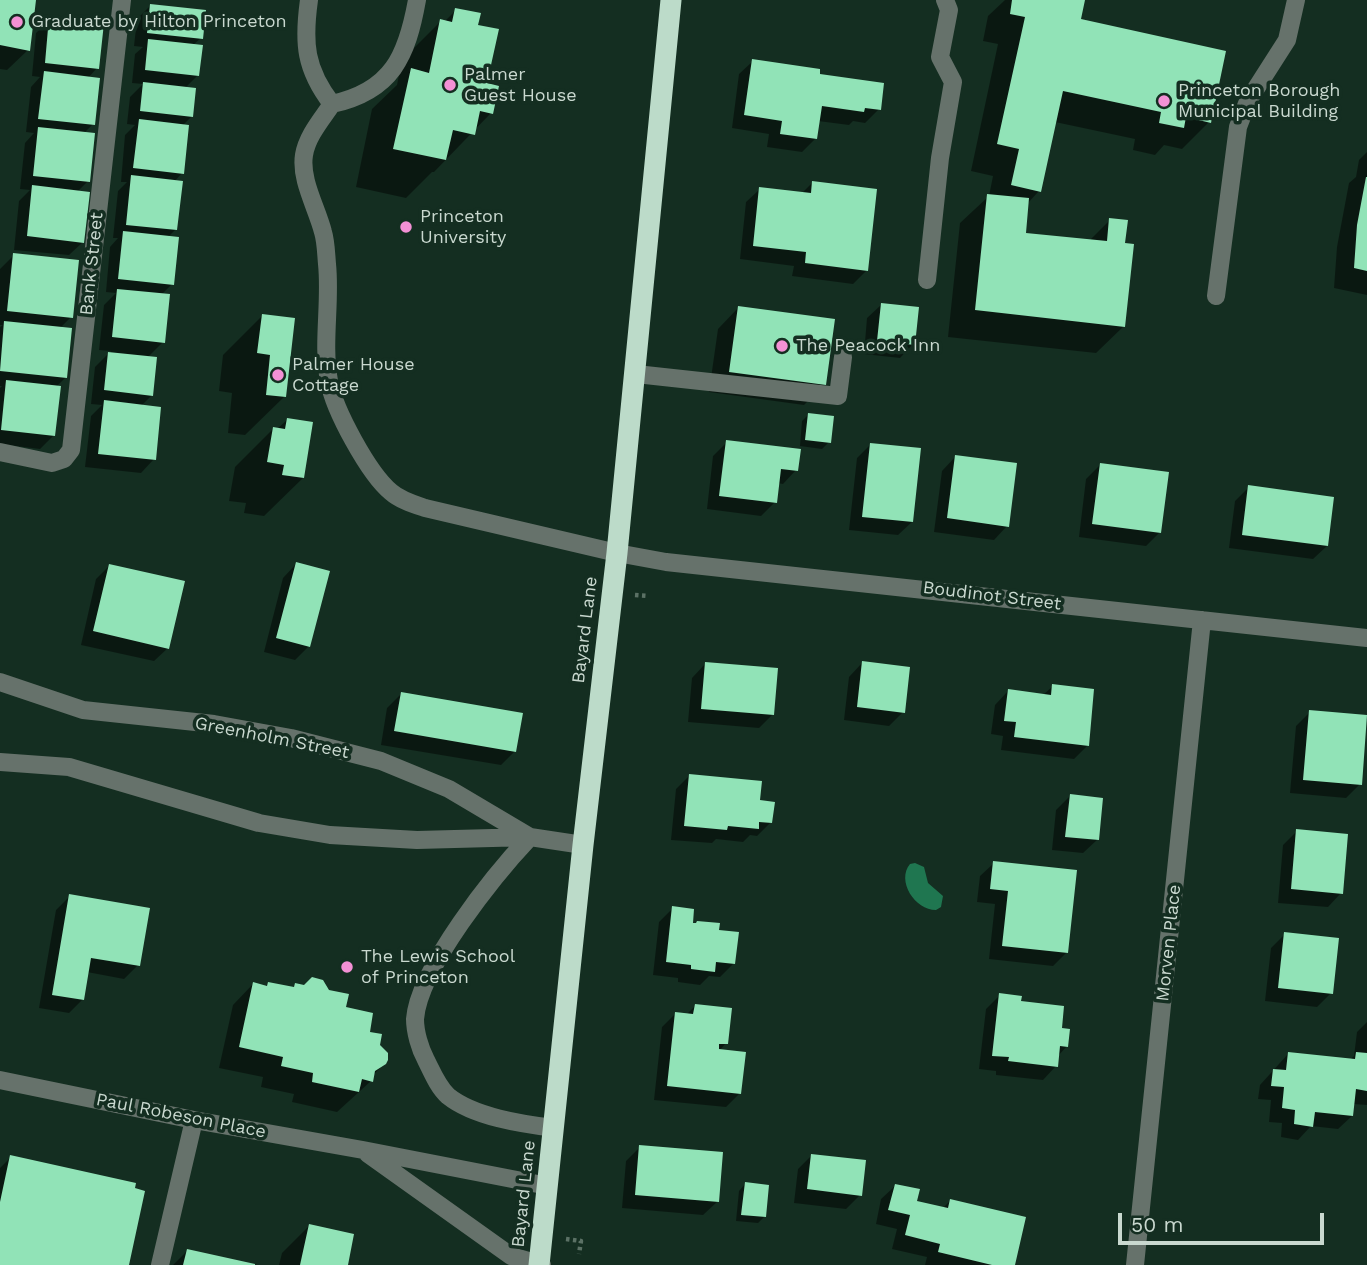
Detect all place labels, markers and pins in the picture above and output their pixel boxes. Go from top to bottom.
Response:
place label: Graduate by Hilton Princeton [31,11,287,33]
marker: Graduate by Hilton Princeton [9,14,25,30]
place label: Palmer Guest House [464,64,577,106]
marker: Palmer Guest House [442,77,458,93]
place label: Princeton Borough Municipal Building [1178,80,1340,122]
marker: Princeton Borough Municipal Building [1156,93,1172,109]
place label: Princeton University [420,206,506,248]
marker: Princeton University [398,219,414,235]
place label: The Peacock Inn [796,335,940,357]
marker: The Peacock Inn [774,338,790,354]
place label: Palmer House Cottage [292,354,415,396]
marker: Palmer House Cottage [270,367,286,383]
place label: The Lewis School of Princeton [361,946,515,988]
marker: The Lewis School of Princeton [339,959,355,975]

